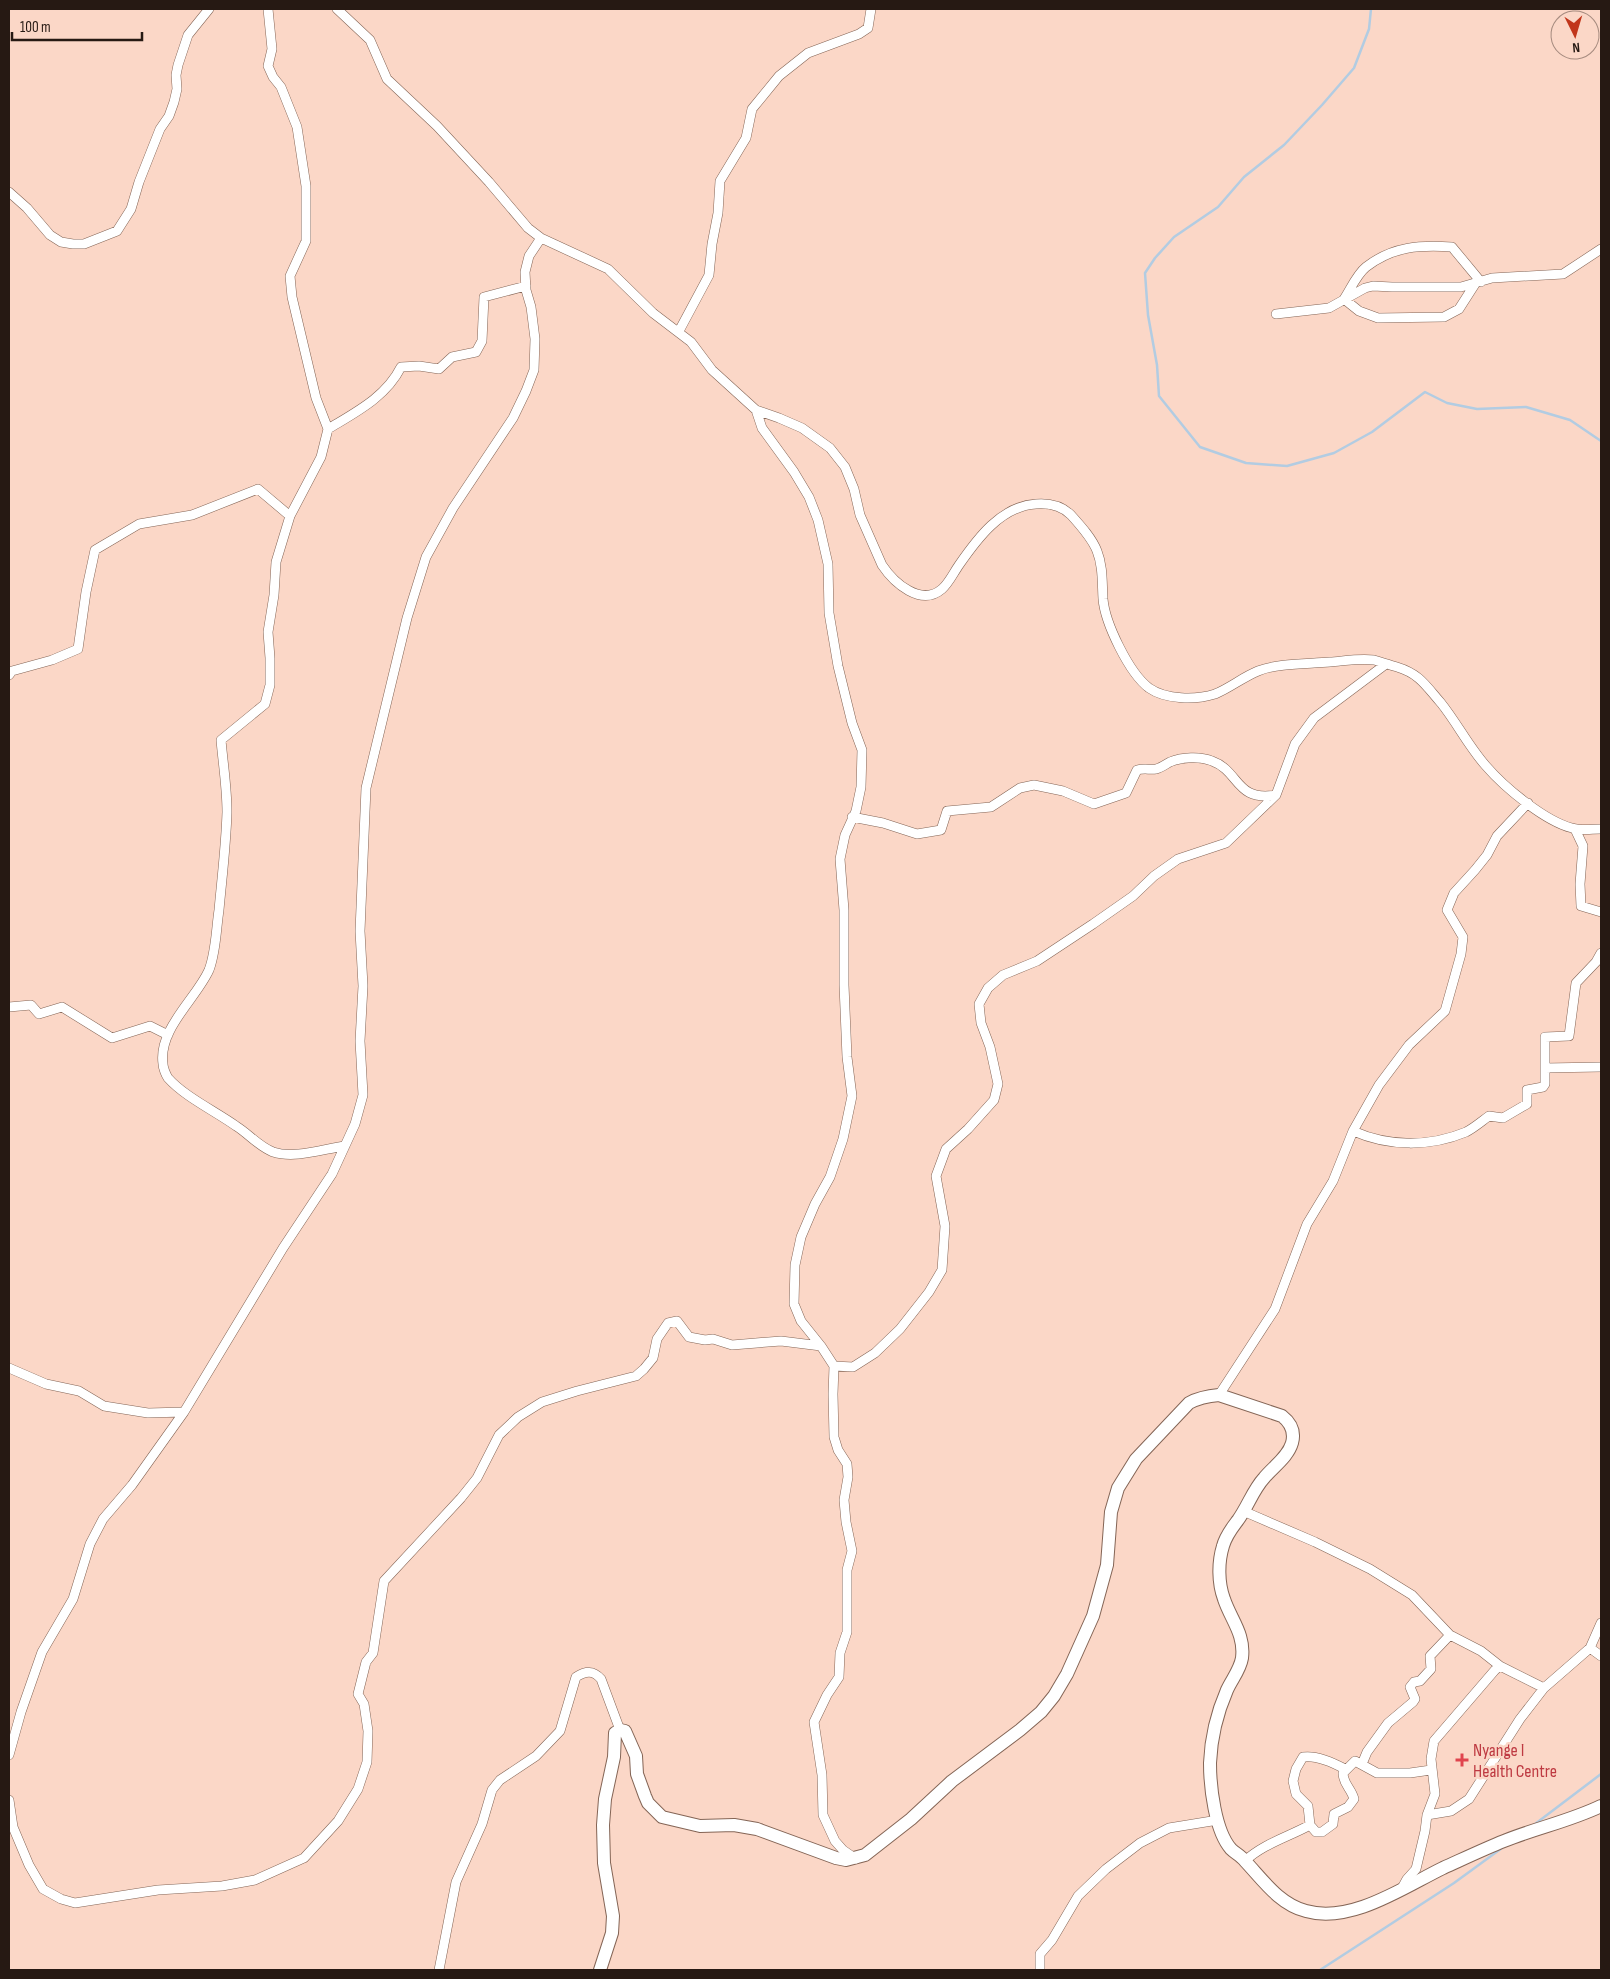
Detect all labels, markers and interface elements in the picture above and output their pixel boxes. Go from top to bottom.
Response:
scale bar [12,10,142,42]
north arrow [1550,10,1600,60]
text: 100 m [20,18,51,37]
text: N [1572,39,1581,56]
place label: Nyange I Health Centre [1473,1740,1557,1782]
marker: Nyange I Health Centre [1455,1753,1469,1767]

